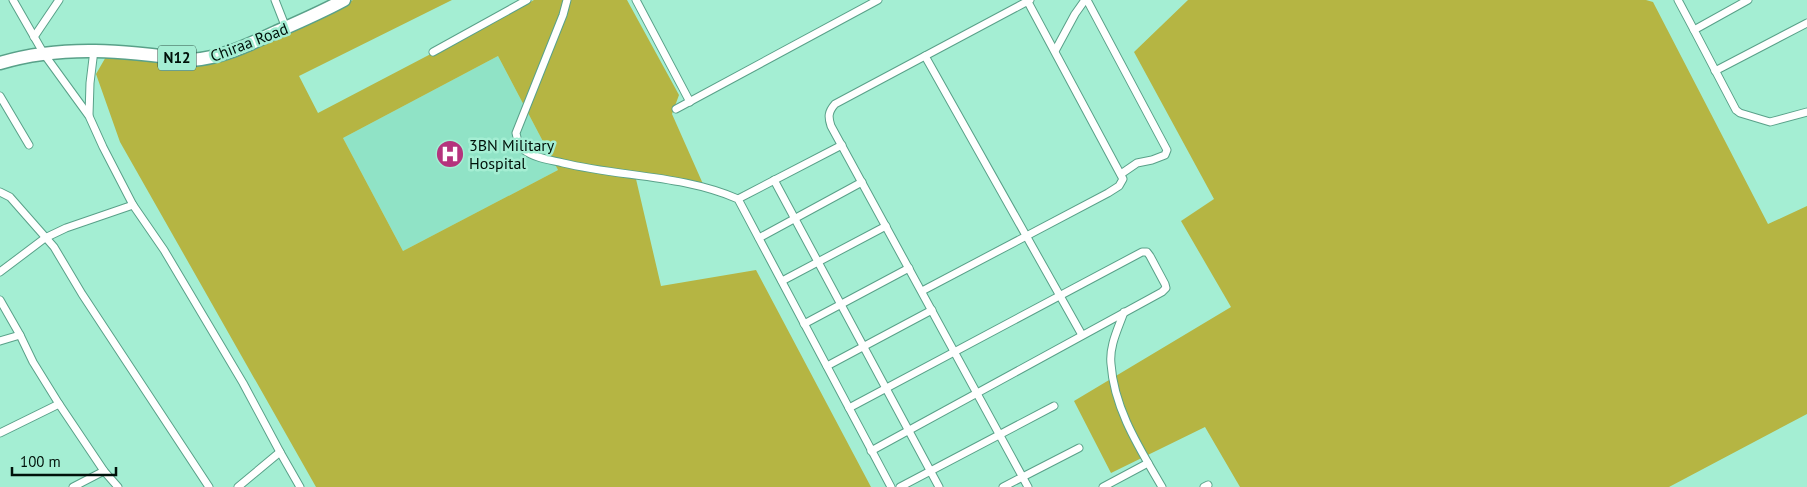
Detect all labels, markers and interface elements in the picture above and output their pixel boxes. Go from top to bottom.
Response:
street label: Chiraa Road [207,18,291,66]
road number: N12 [158,46,196,70]
place label: 3BN Military Hospital [469,135,555,173]
hospital icon: 3BN Military Hospital [435,139,465,169]
scale bar [12,444,116,476]
text: 100 m [20,452,61,471]

